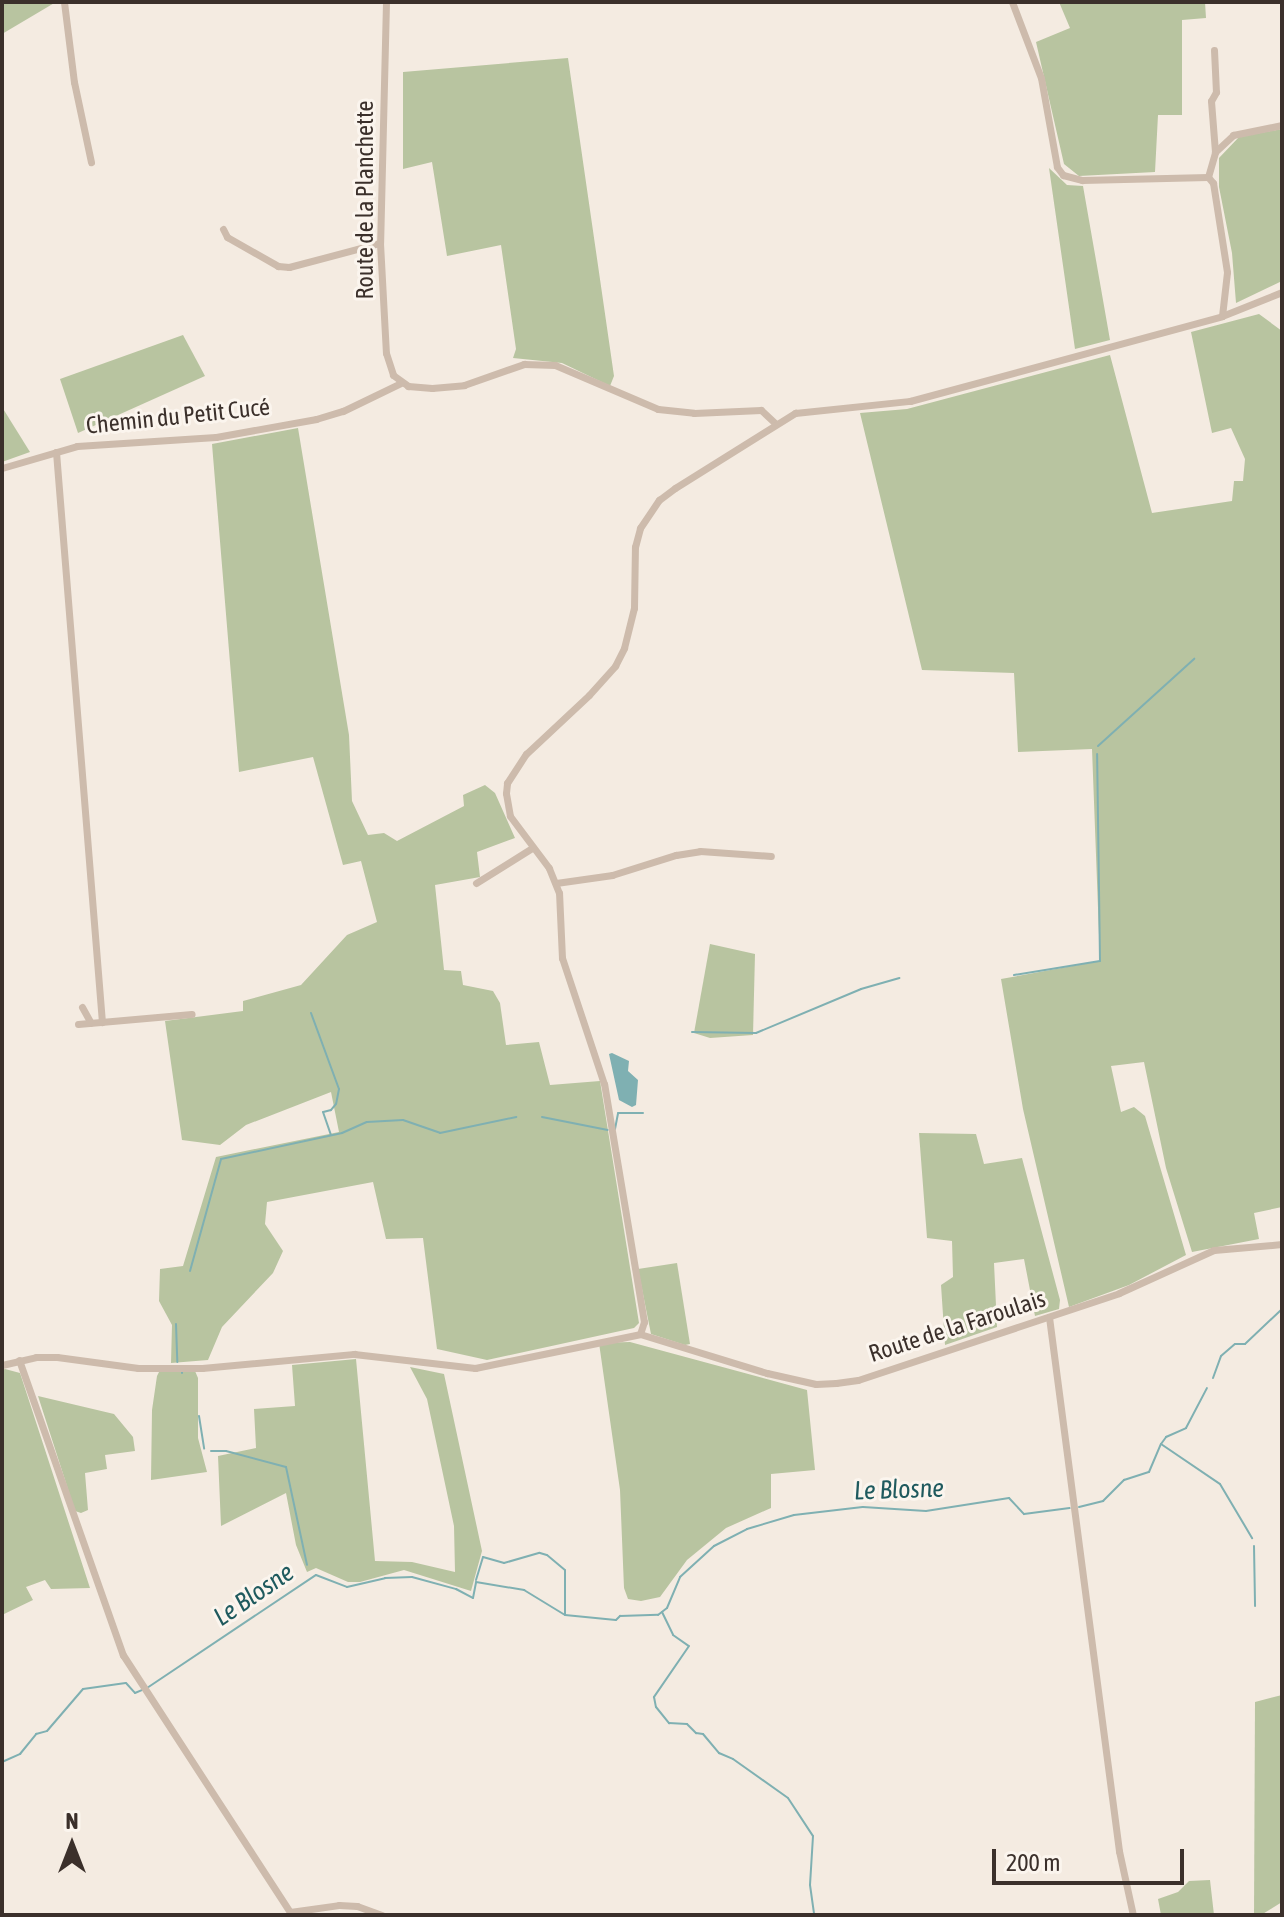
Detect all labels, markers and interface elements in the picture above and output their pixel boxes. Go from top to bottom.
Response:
street label: Route de la Planchette [351,101,379,299]
street label: Chemin du Petit Cucé [85,392,271,440]
street label: Route de la Faroulais [865,1284,1049,1368]
water label: Le Blosne [853,1473,945,1507]
water label: Le Blosne [208,1557,300,1633]
north arrow [32,1805,112,1885]
text: N [66,1808,78,1834]
scale bar [996,1833,1188,1883]
text: 200 m [1006,1849,1060,1876]

